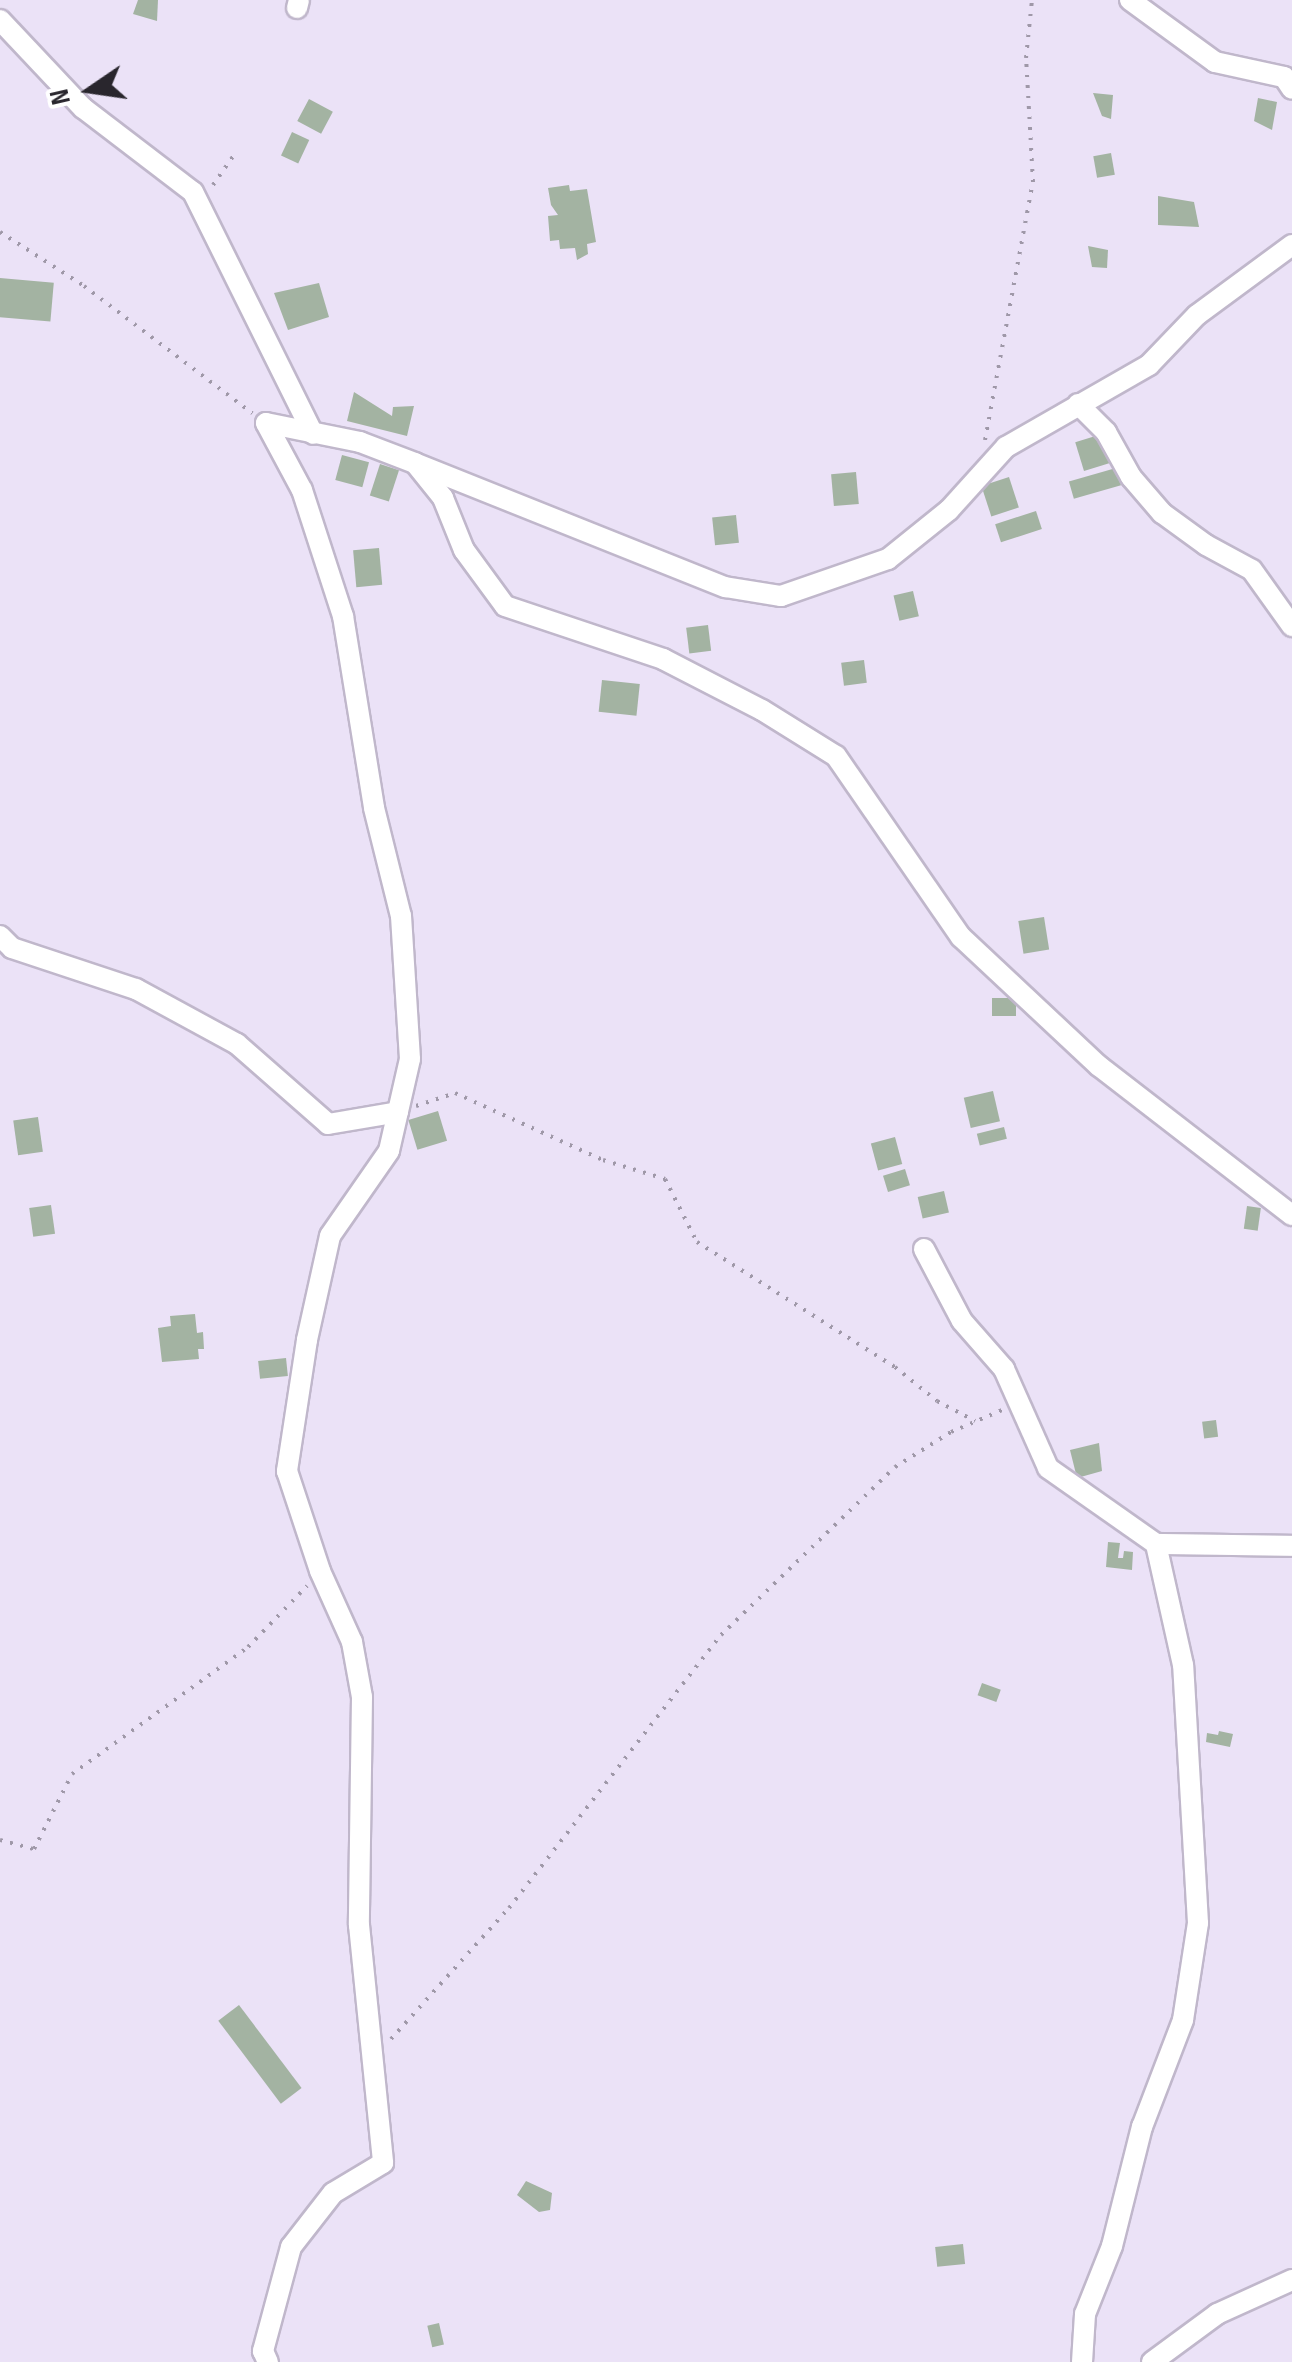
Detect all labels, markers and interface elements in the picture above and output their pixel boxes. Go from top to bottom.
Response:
north arrow [40,40,140,140]
text: N [43,86,78,108]

